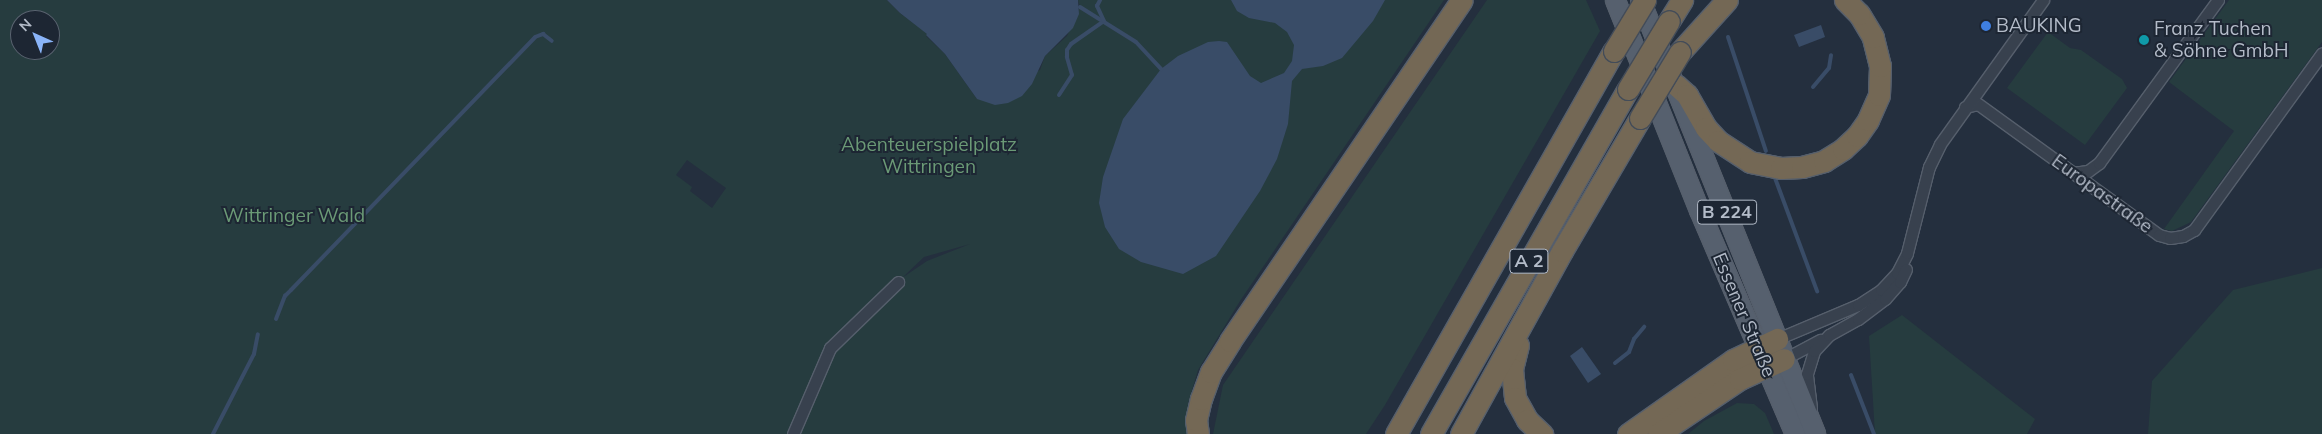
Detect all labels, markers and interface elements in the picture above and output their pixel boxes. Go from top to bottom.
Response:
north arrow [10,10,60,60]
text: N [15,15,35,35]
place label: BAUKING [1996,15,2082,37]
place label: Franz Tuchen & Söhne GmbH [2154,18,2288,62]
marker: BAUKING [1980,20,1992,32]
marker: Franz Tuchen & Söhne GmbH [2138,34,2150,46]
park label: Abenteuerspielplatz Wittringen [841,134,1017,178]
street label: Europastraße [2047,150,2157,238]
road number: B 224 [1697,196,1757,228]
park label: Wittringer Wald [223,205,365,227]
road number: A 2 [1509,246,1549,276]
street label: Essener Straße [1708,250,1780,380]

